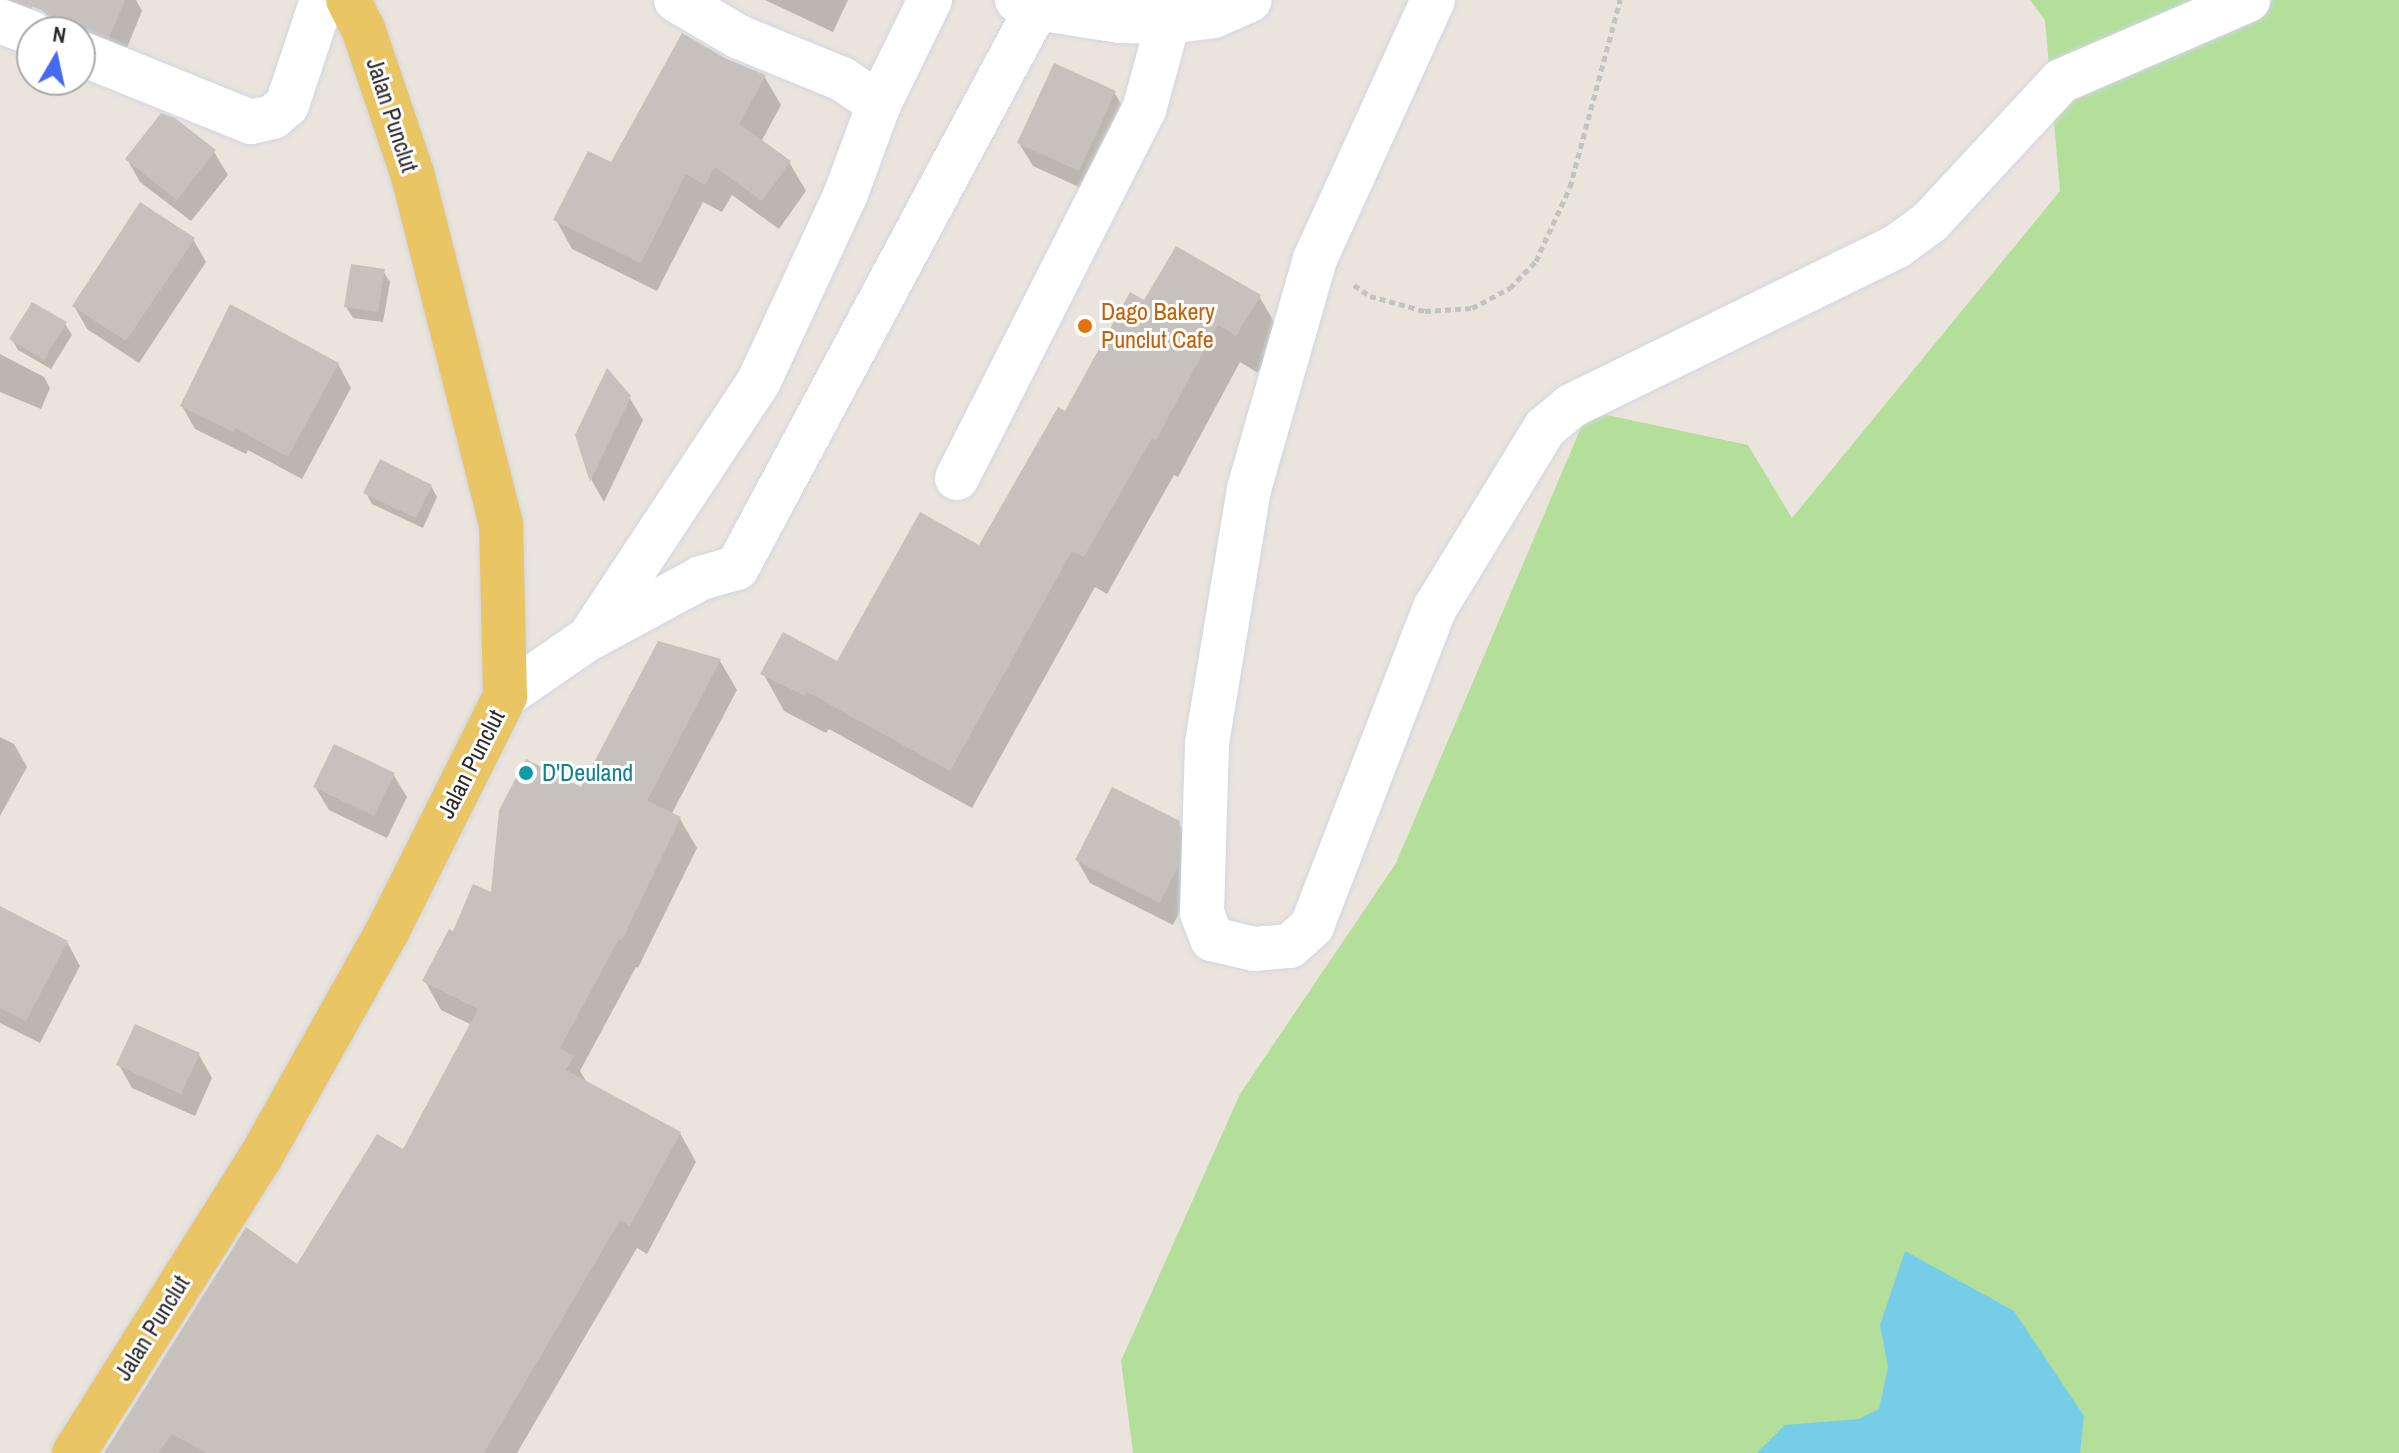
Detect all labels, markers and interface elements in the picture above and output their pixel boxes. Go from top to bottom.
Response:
north arrow [16,16,96,96]
text: N [51,18,68,50]
street label: Jalan Punclut [360,54,424,176]
place label: Dago Bakery Punclut Cafe [1101,298,1215,354]
marker: Dago Bakery Punclut Cafe [1076,317,1094,335]
street label: Jalan Punclut [431,705,511,823]
place label: D'Deuland [542,759,633,787]
marker: D'Deuland [517,764,535,782]
street label: Jalan Punclut [108,1270,196,1386]

